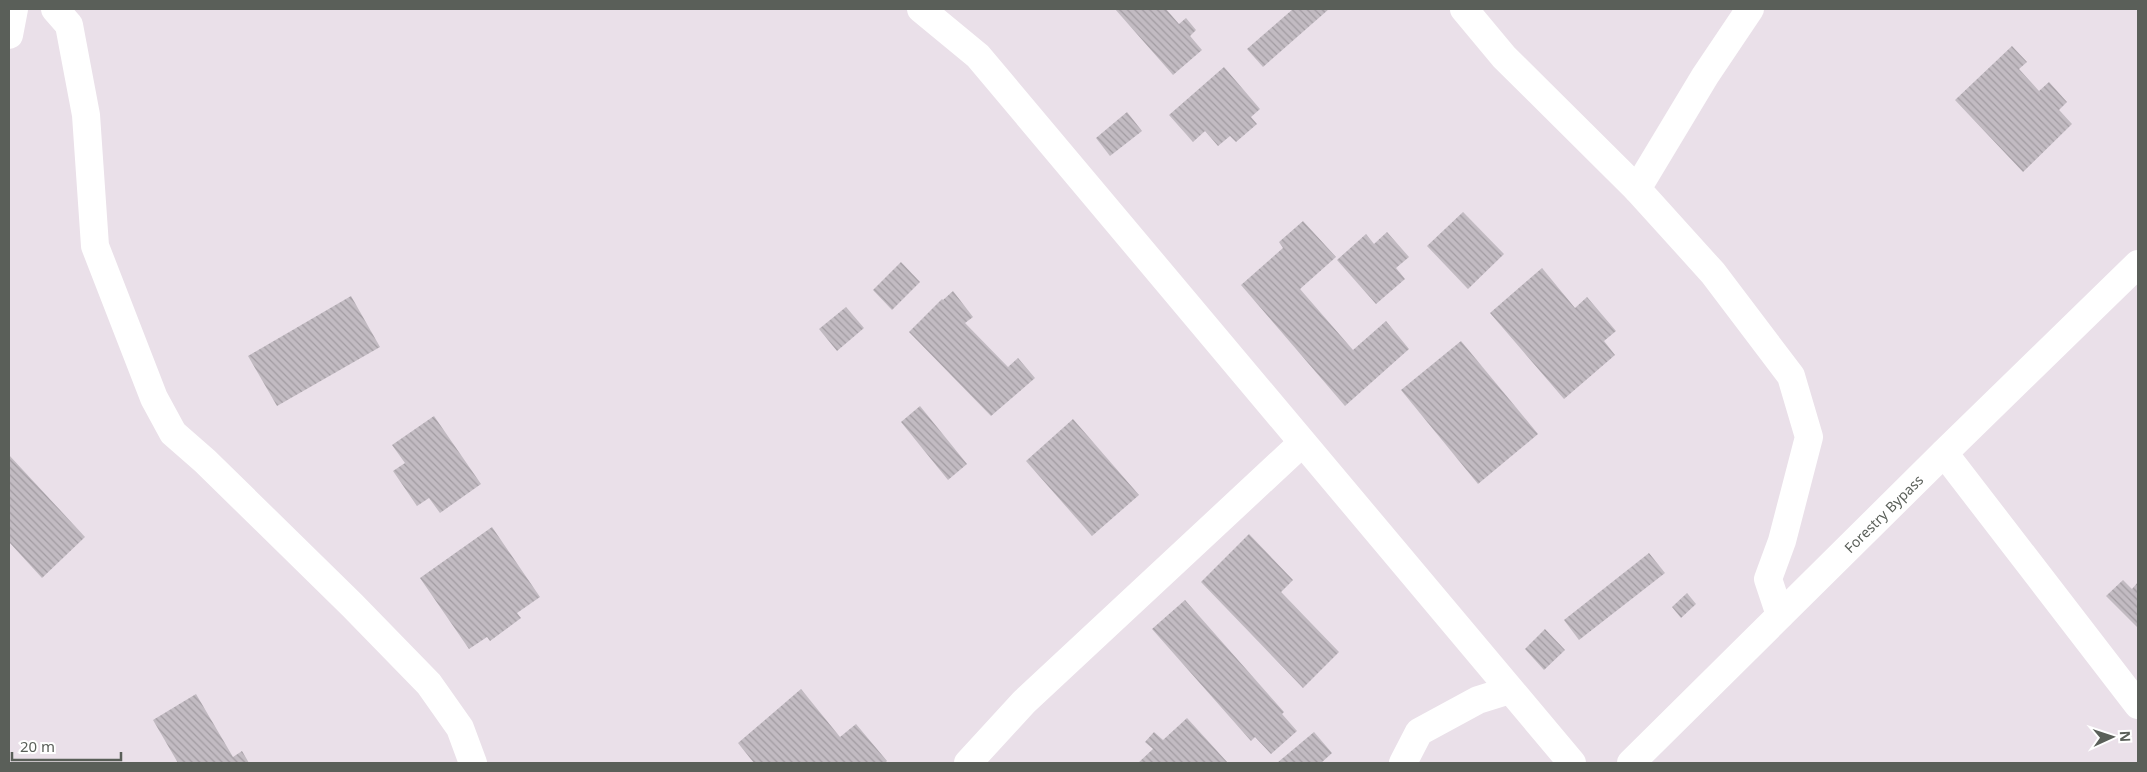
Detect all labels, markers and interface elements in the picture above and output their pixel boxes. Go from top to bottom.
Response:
street label: Forestry Bypass [1840,470,1927,556]
north arrow [2087,712,2137,762]
scale bar [12,730,121,762]
text: N [2116,730,2135,742]
text: 20 m [20,736,55,756]

